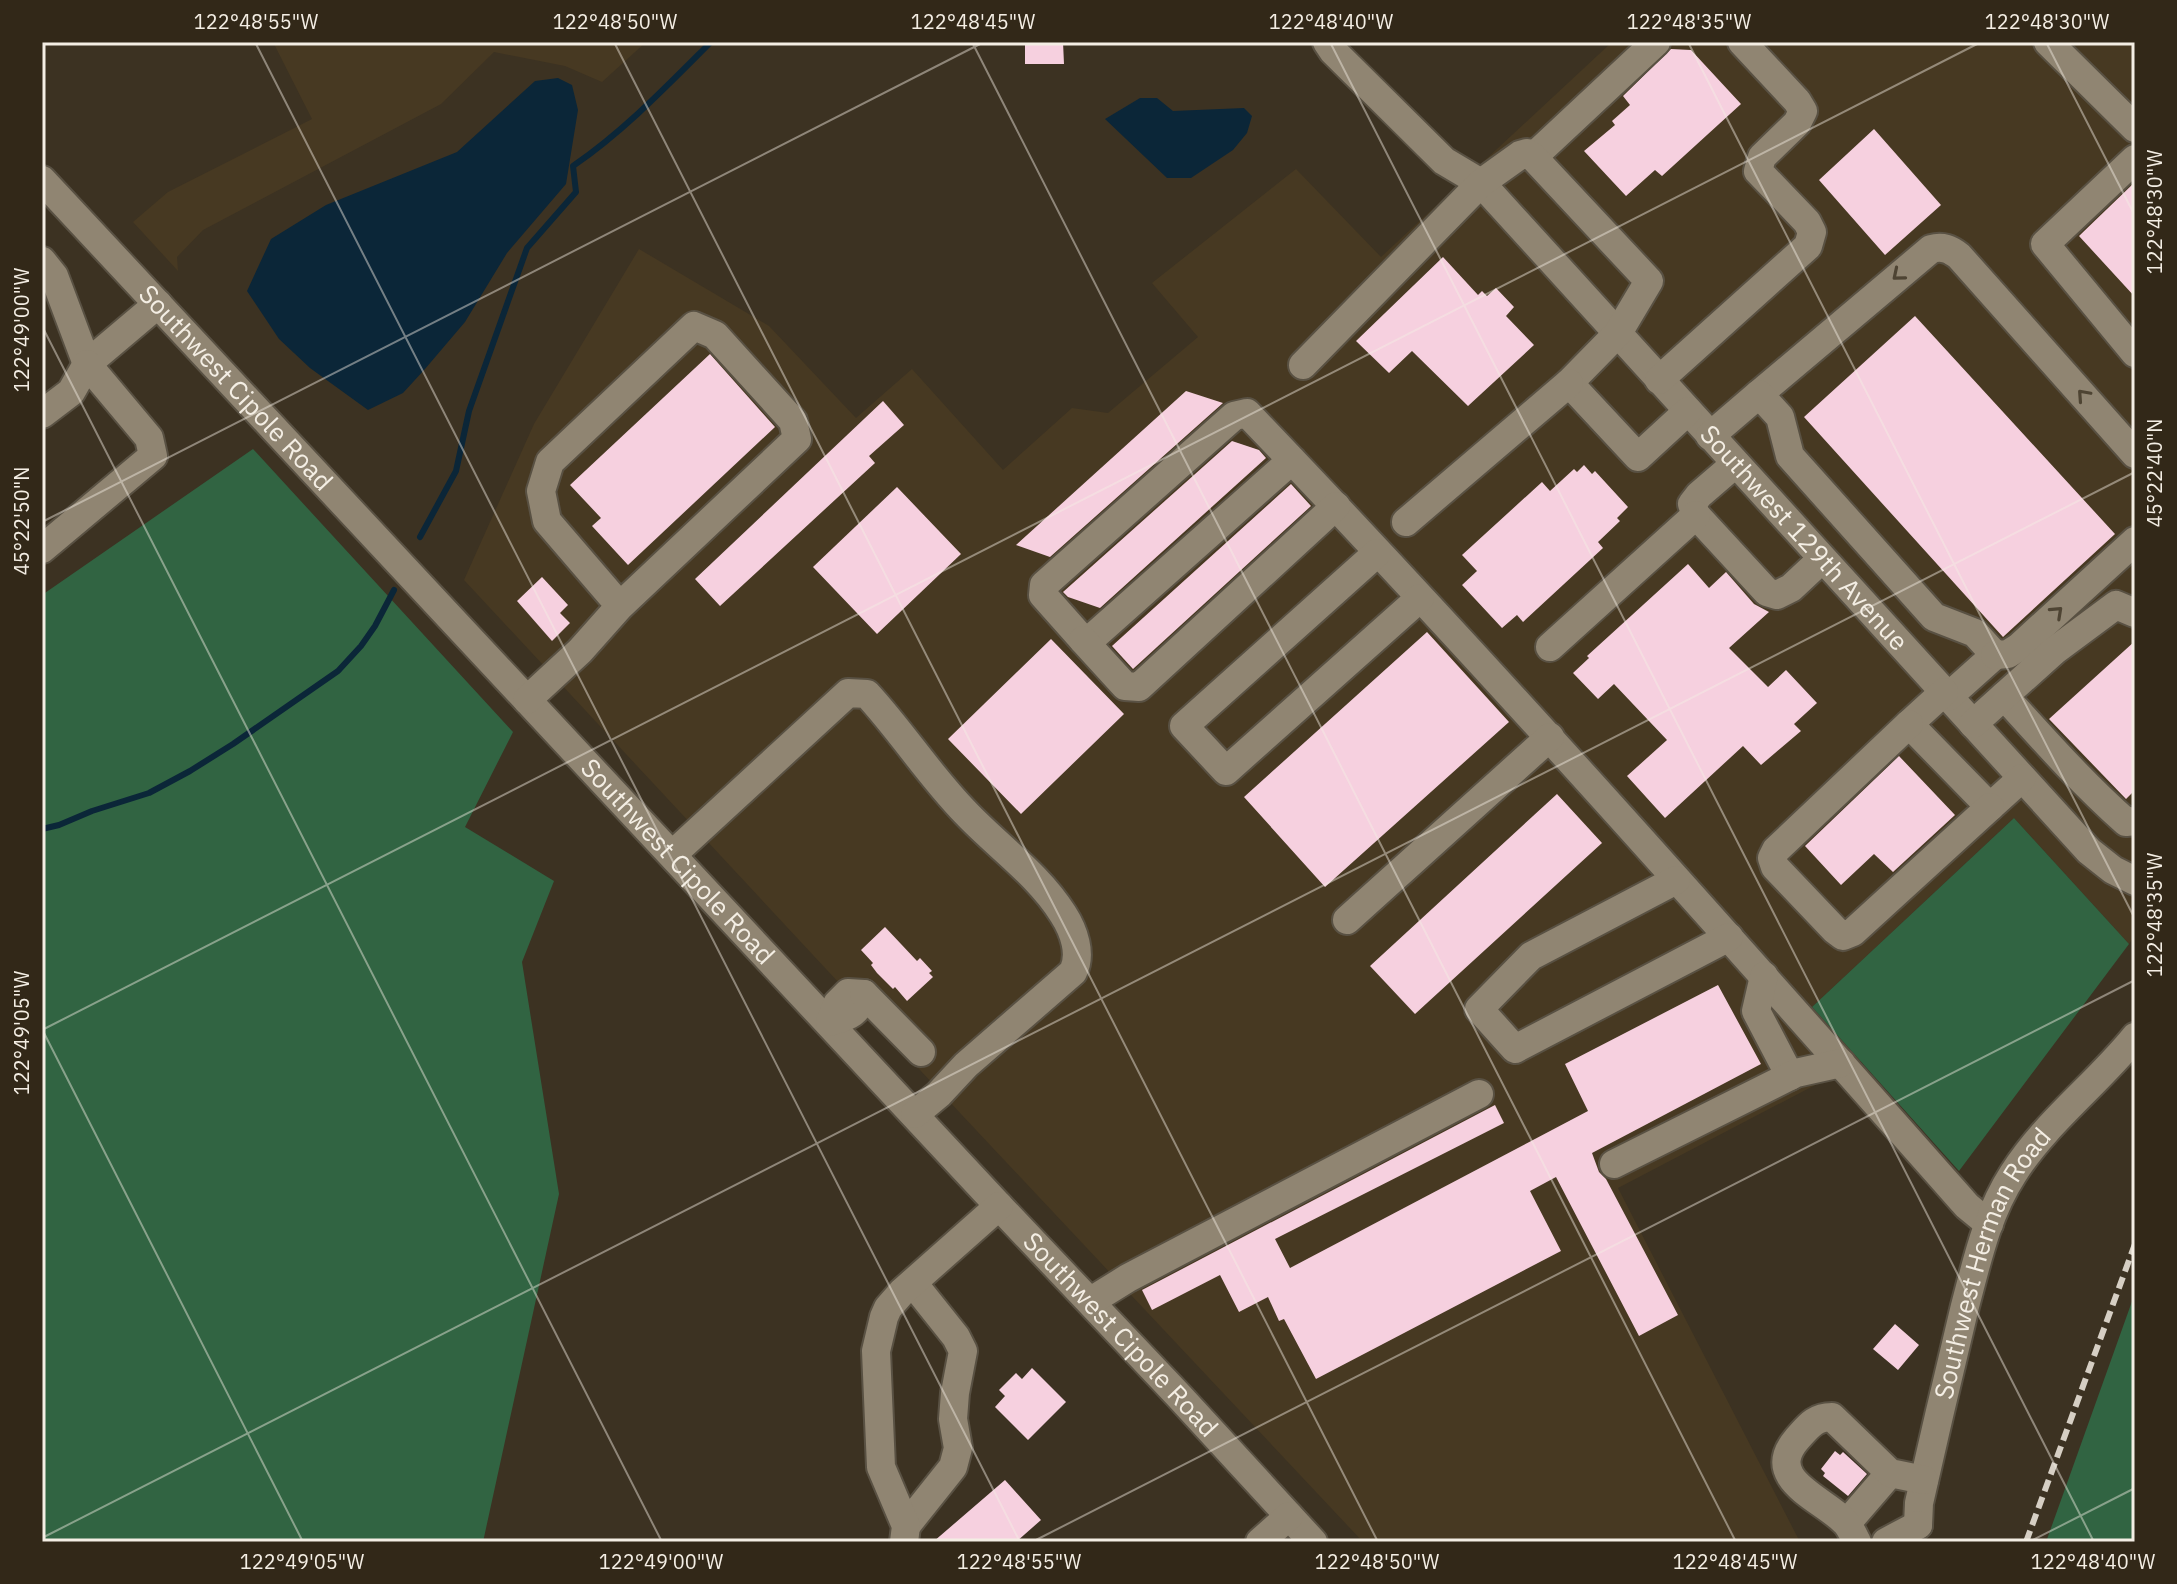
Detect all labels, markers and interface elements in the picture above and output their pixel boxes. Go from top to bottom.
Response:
text: 122°48'55"W [194,8,319,35]
text: 122°48'50"W [553,8,678,35]
text: 122°48'45"W [911,8,1036,35]
text: 122°48'40"W [1269,8,1394,35]
text: 122°48'35"W [1627,8,1752,35]
text: 122°48'30"W [1985,8,2110,35]
text: 122°48'30"W [2141,149,2168,274]
one-way arrow [1892,266,1907,280]
text: 122°49'00"W [8,267,35,392]
street label: Southwest Cipole Road [132,277,341,497]
one-way arrow [2078,390,2093,405]
street label: Southwest 129th Avenue [1693,417,1916,657]
text: 45°22'40"N [2141,419,2168,527]
text: 45°22'50"N [8,467,35,575]
one-way arrow [2048,607,2063,621]
street label: Southwest Cipole Road [574,751,783,971]
text: 122°48'35"W [2141,852,2168,977]
text: 122°49'05"W [8,970,35,1095]
street label: Southwest Herman Road [1925,1120,2058,1402]
street label: Southwest Cipole Road [1016,1224,1226,1444]
text: 122°49'05"W [240,1548,365,1575]
text: 122°49'00"W [599,1548,724,1575]
text: 122°48'55"W [957,1548,1082,1575]
text: 122°48'50"W [1315,1548,1440,1575]
text: 122°48'45"W [1673,1548,1798,1575]
text: 122°48'40"W [2031,1548,2156,1575]

